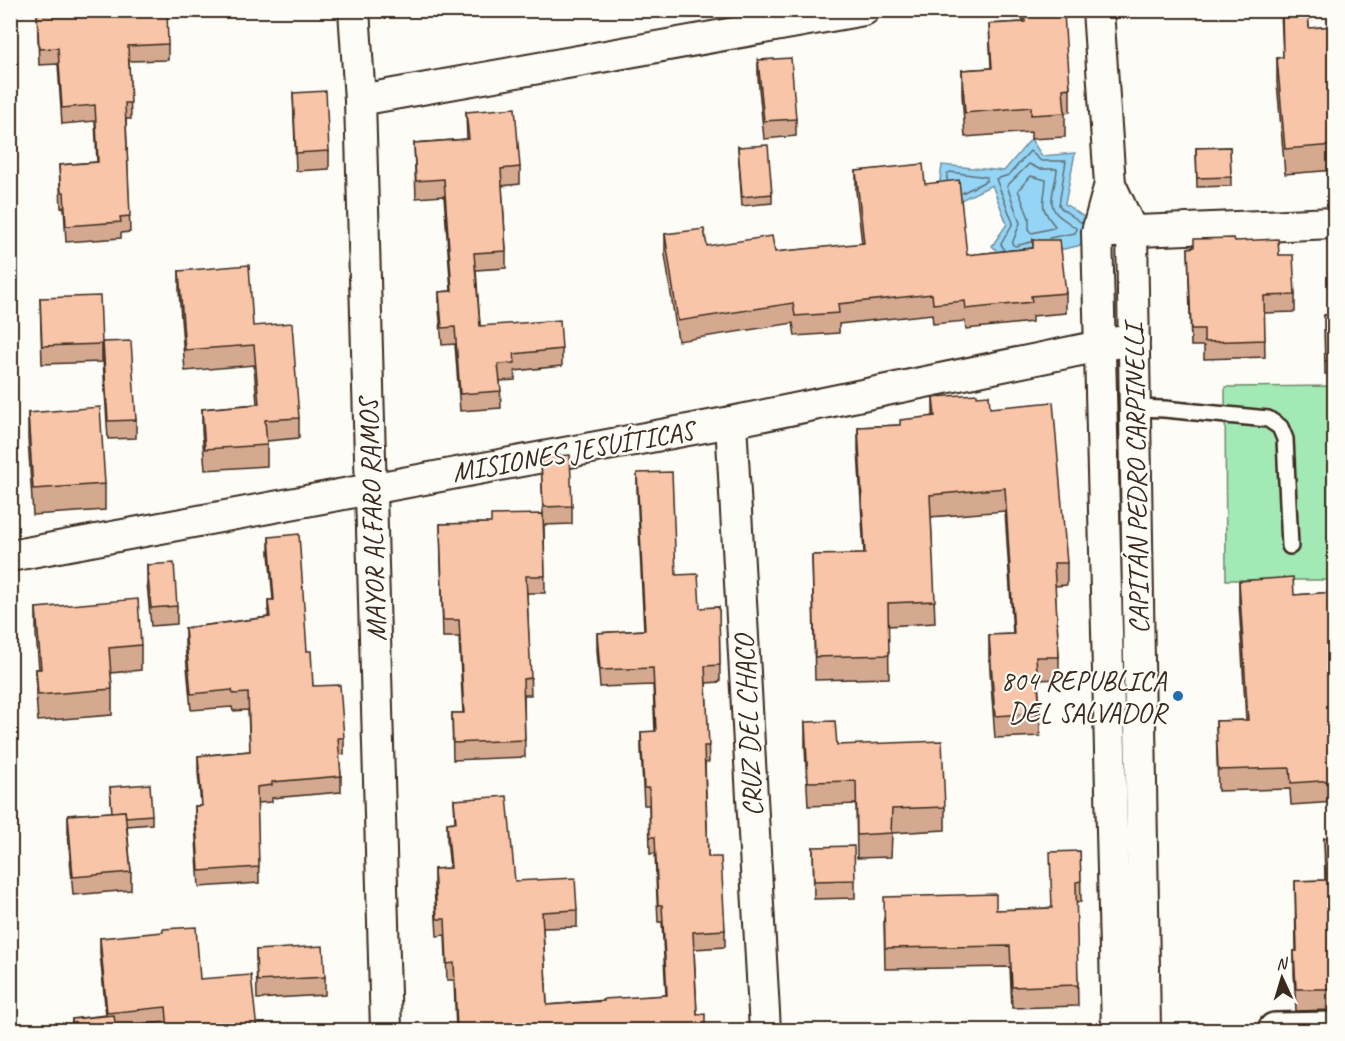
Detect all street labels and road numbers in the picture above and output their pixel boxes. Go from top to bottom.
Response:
street label: CAPITÁN PEDRO CARPINELLI [1116,318,1156,634]
street label: MAYOR ALFARO RAMOS [350,394,394,642]
street label: MISIONES JESUÍTICAS [449,412,701,489]
street label: CRUZ DEL CHACO [726,631,770,817]

